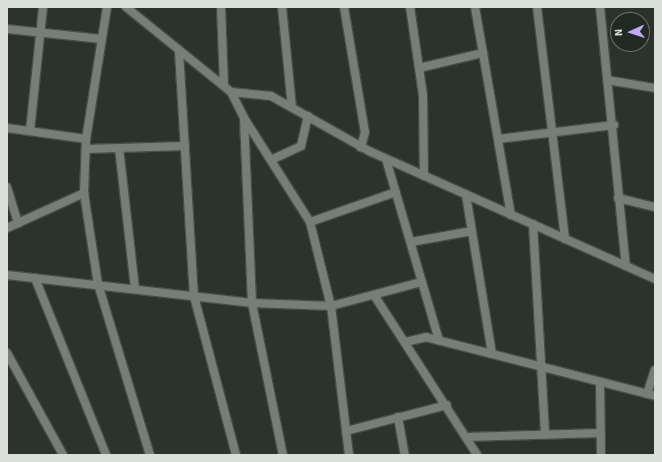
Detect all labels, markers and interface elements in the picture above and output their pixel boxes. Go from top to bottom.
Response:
north arrow [610,12,650,52]
text: N [611,29,626,37]

